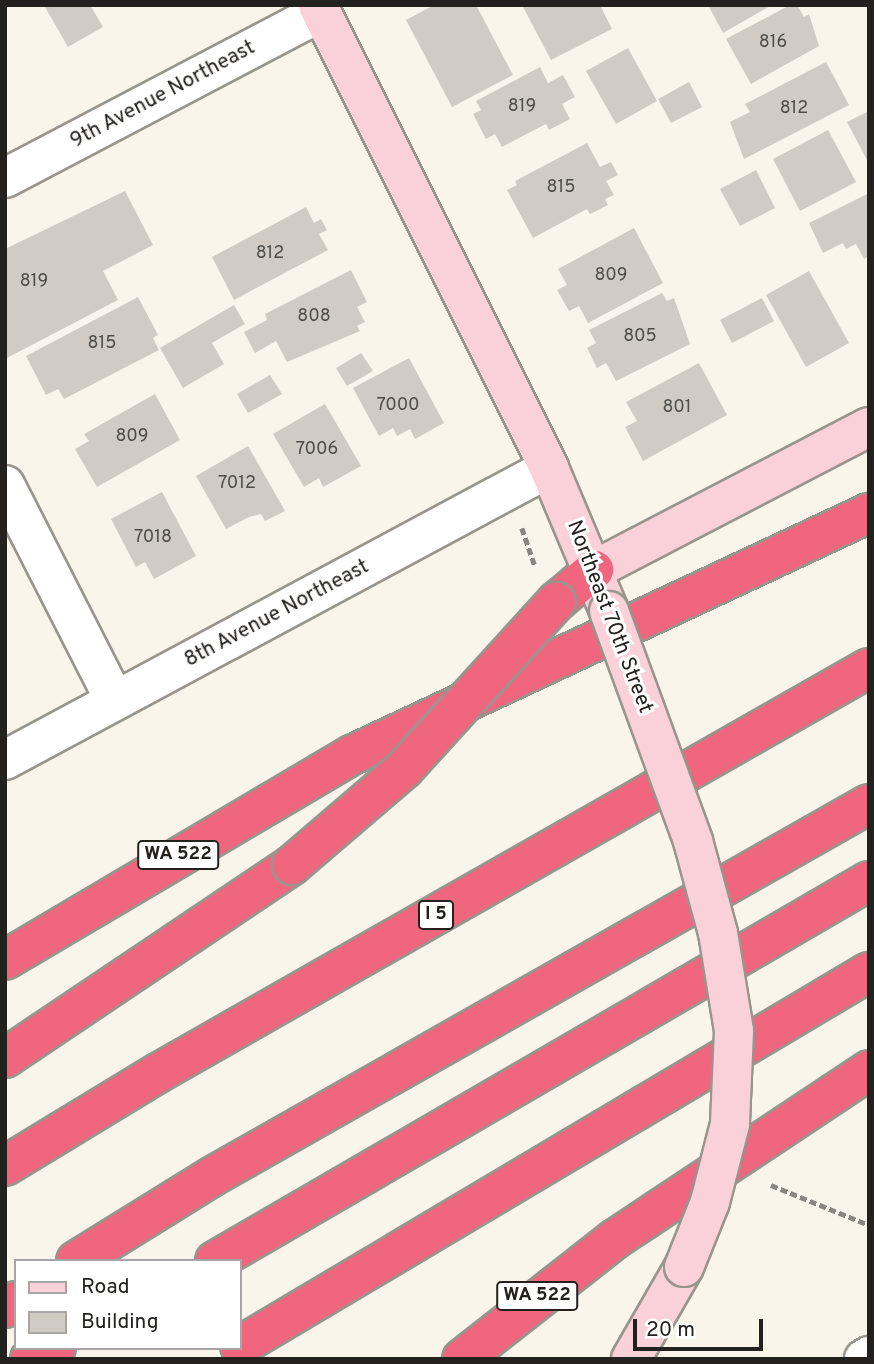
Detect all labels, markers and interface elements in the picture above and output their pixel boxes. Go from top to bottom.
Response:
house number: 816 [759,32,787,54]
street label: 9th Avenue Northeast [66,35,260,155]
house number: 819 [508,96,536,118]
house number: 812 [780,98,808,120]
house number: 815 [547,177,575,199]
house number: 812 [256,243,284,265]
house number: 809 [594,265,628,287]
house number: 819 [20,271,48,293]
house number: 808 [297,306,331,328]
house number: 805 [623,326,657,348]
house number: 815 [88,333,116,355]
house number: 7000 [376,395,420,417]
house number: 801 [662,397,692,419]
house number: 809 [115,426,149,448]
house number: 7006 [296,439,338,461]
house number: 7012 [218,473,256,495]
street label: Northeast 70th Street [560,517,658,717]
house number: 7018 [134,527,172,549]
street label: 8th Avenue Northeast [180,554,374,674]
road number: WA 522 [136,840,220,870]
road number: I 5 [417,900,455,931]
legend [14,1259,242,1350]
text: Road [81,1274,130,1301]
road number: WA 522 [495,1280,579,1312]
scale bar [636,1304,766,1348]
text: Building [81,1309,159,1336]
text: 20 m [646,1317,695,1344]

